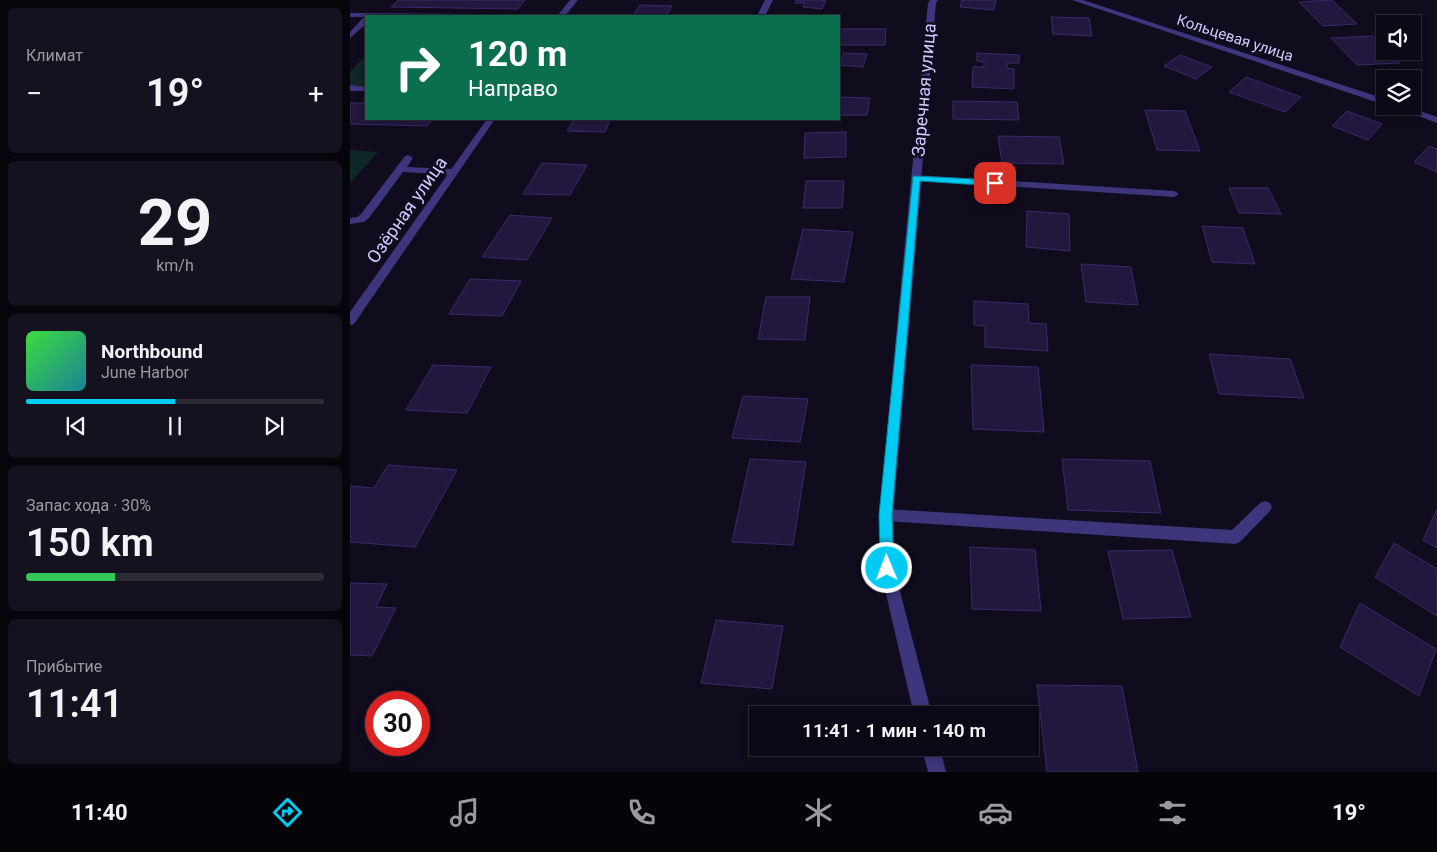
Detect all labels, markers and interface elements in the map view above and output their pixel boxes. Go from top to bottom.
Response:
street label: Кольцевая улица [1174,11,1296,65]
map controls [1376,15,1421,115]
button: sound [1376,15,1421,60]
street label: Заречная улица [907,22,940,158]
text: 120 m [468,34,567,75]
icon: right [385,35,450,100]
text: Климат [26,46,83,65]
button: layers [1376,70,1421,115]
text: 19° [146,71,204,115]
text: Направо [468,76,558,101]
text: − [26,77,42,110]
text: + [308,77,324,110]
street label: Озёрная улица [362,152,451,267]
pin [974,162,1016,204]
icon: arrive [981,169,1009,197]
text: 29 [138,185,212,261]
text: km/h [156,256,194,275]
text: Northbound [101,340,203,363]
text: June Harbor [101,363,189,382]
icon: previous [62,412,90,440]
icon: pause [161,412,189,440]
icon: next [260,412,288,440]
text: Запас хода · 30% [26,496,151,515]
text: 150 km [26,521,154,565]
position arrow [860,541,912,593]
text: Прибытие [26,657,102,676]
text: 11:41 [26,682,123,726]
speed limit sign: 30 [365,691,430,756]
text: 11:41 · 1 мин · 140 m [802,719,986,742]
icon: directions [270,795,305,830]
icon: music [447,795,482,830]
icon: phone [624,795,659,830]
icon: climate [801,795,836,830]
icon: car [978,795,1013,830]
icon: filters [1155,795,1190,830]
text: 11:40 [71,800,128,825]
text: 19° [1332,800,1366,825]

